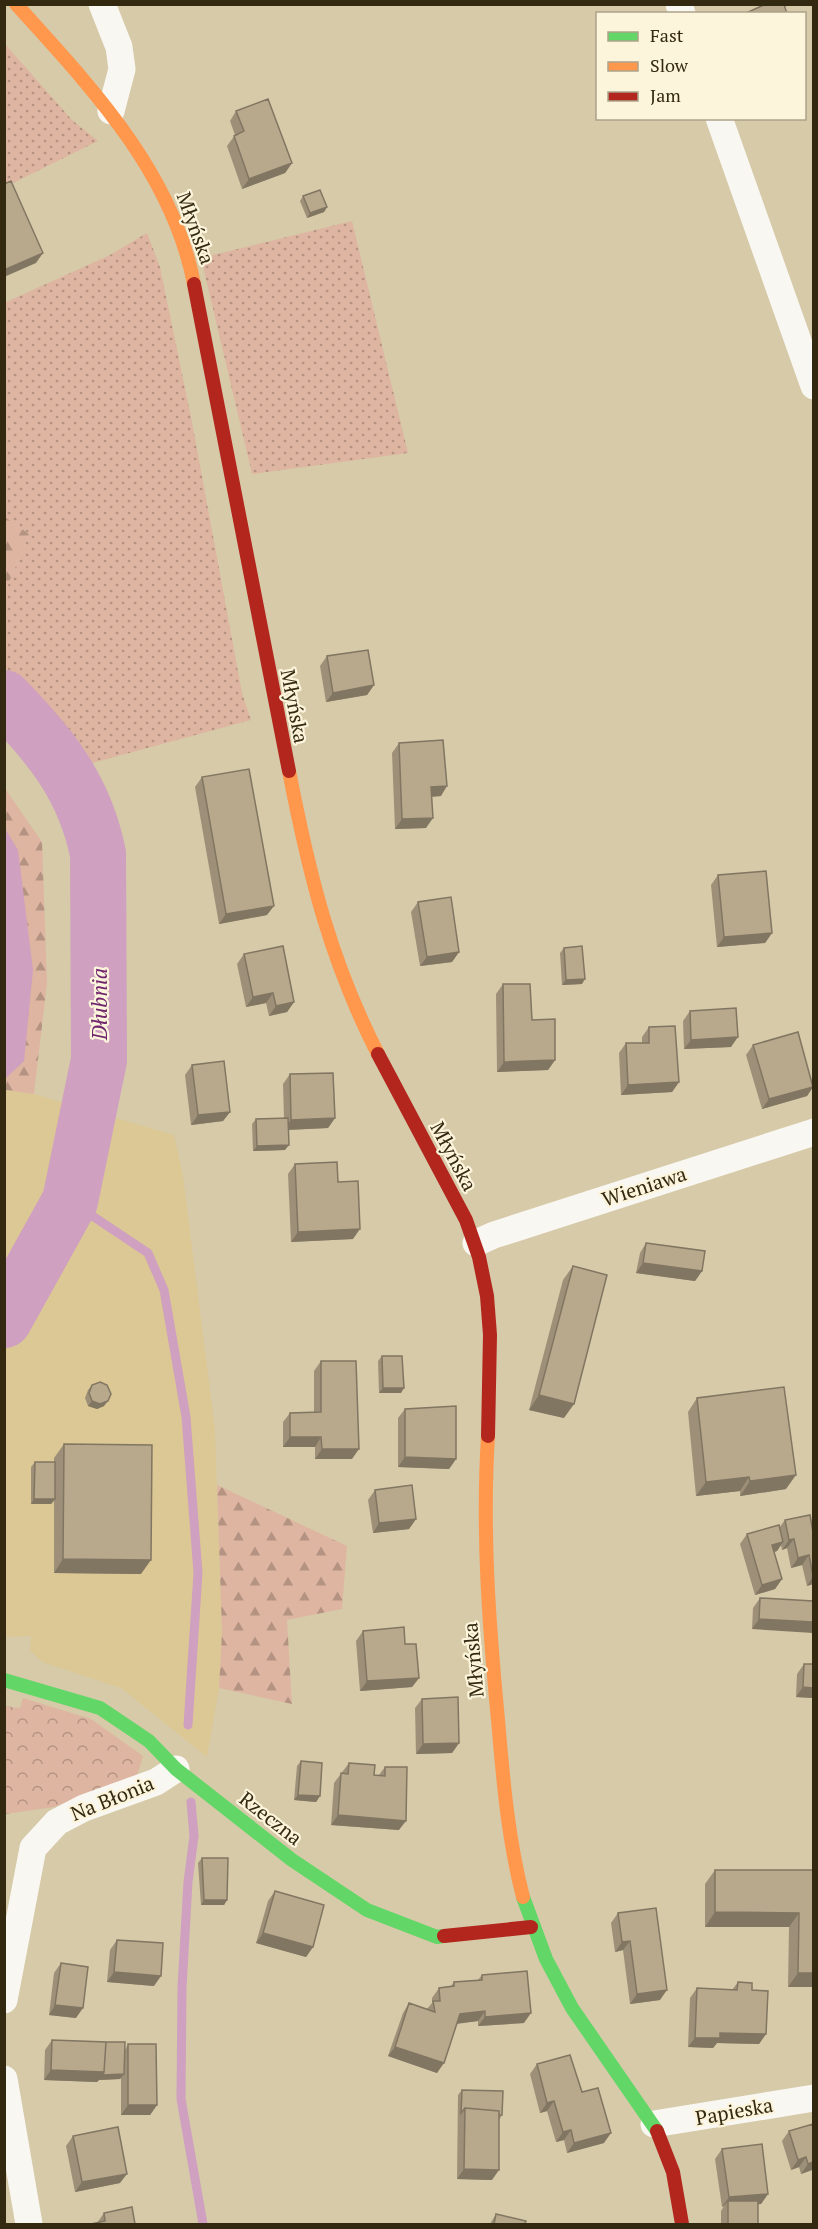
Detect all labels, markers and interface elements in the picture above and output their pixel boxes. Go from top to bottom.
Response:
legend [596,12,806,120]
text: Fast [650,23,684,47]
text: Slow [650,53,689,77]
text: Jam [650,83,681,107]
street label: Młyńska [171,188,221,268]
street label: Młyńska [275,667,315,745]
water label: Dłubnia [85,968,113,1041]
street label: Młyńska [424,1117,484,1195]
street label: Wieniawa [598,1160,690,1212]
street label: Młyńska [456,1622,490,1698]
street label: Na Błonia [66,1769,158,1827]
street label: Rzeczna [234,1785,308,1851]
street label: Papieska [693,2091,775,2131]

